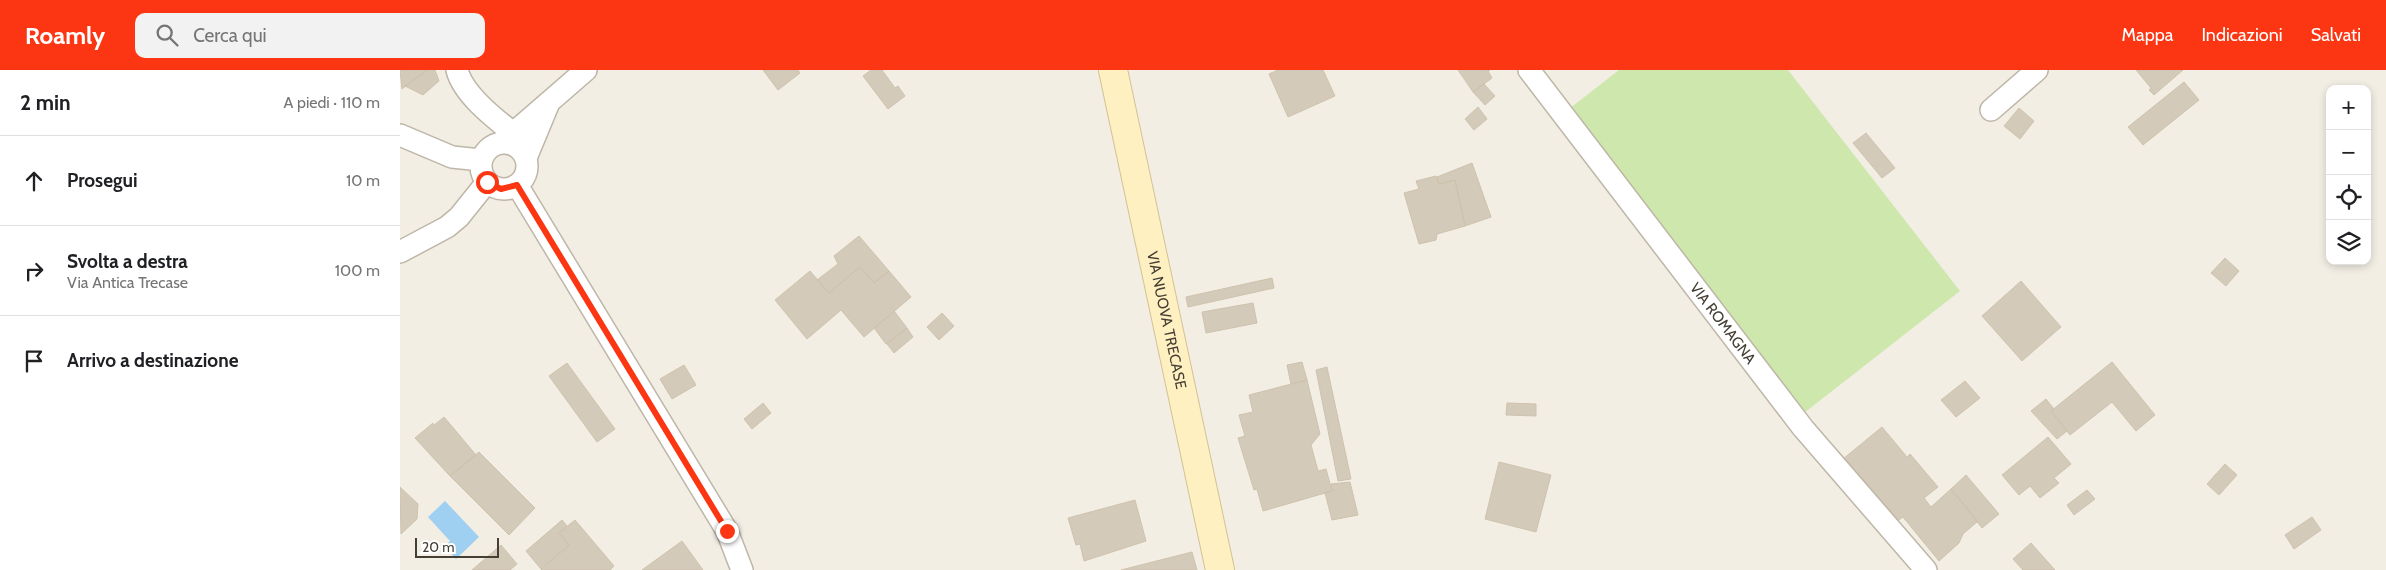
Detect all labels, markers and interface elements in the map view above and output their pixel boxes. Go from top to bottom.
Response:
search box [135,13,485,58]
text: Roamly [25,21,105,50]
icon: search [153,21,181,49]
text: Cerca qui [193,24,267,47]
text: Mappa [2122,24,2173,46]
text: Indicazioni [2201,24,2283,46]
text: Salvati [2311,24,2361,46]
map controls [2326,85,2371,265]
button: + [2326,85,2371,130]
text: 2 min [20,90,71,115]
text: A piedi · 110 m [284,93,380,112]
button: − [2326,130,2371,175]
icon: ahead [20,167,48,195]
text: Prosegui [67,169,138,192]
text: 10 m [346,171,380,190]
route start [476,171,499,194]
button: locate [2326,175,2371,220]
button: layers [2326,220,2371,265]
text: Svolta a destra [67,250,188,273]
street label: VIA NUOVA TRECASE [1143,250,1190,391]
icon: right [20,257,48,285]
text: 100 m [335,261,380,280]
text: Via Antica Trecase [67,273,188,292]
street label: VIA ROMAGNA [1686,279,1760,368]
icon: arrive [20,347,48,375]
text: Arrivo a destinazione [67,349,238,372]
route end [716,520,739,543]
scale bar [415,535,499,558]
text: 20 m [422,538,455,556]

